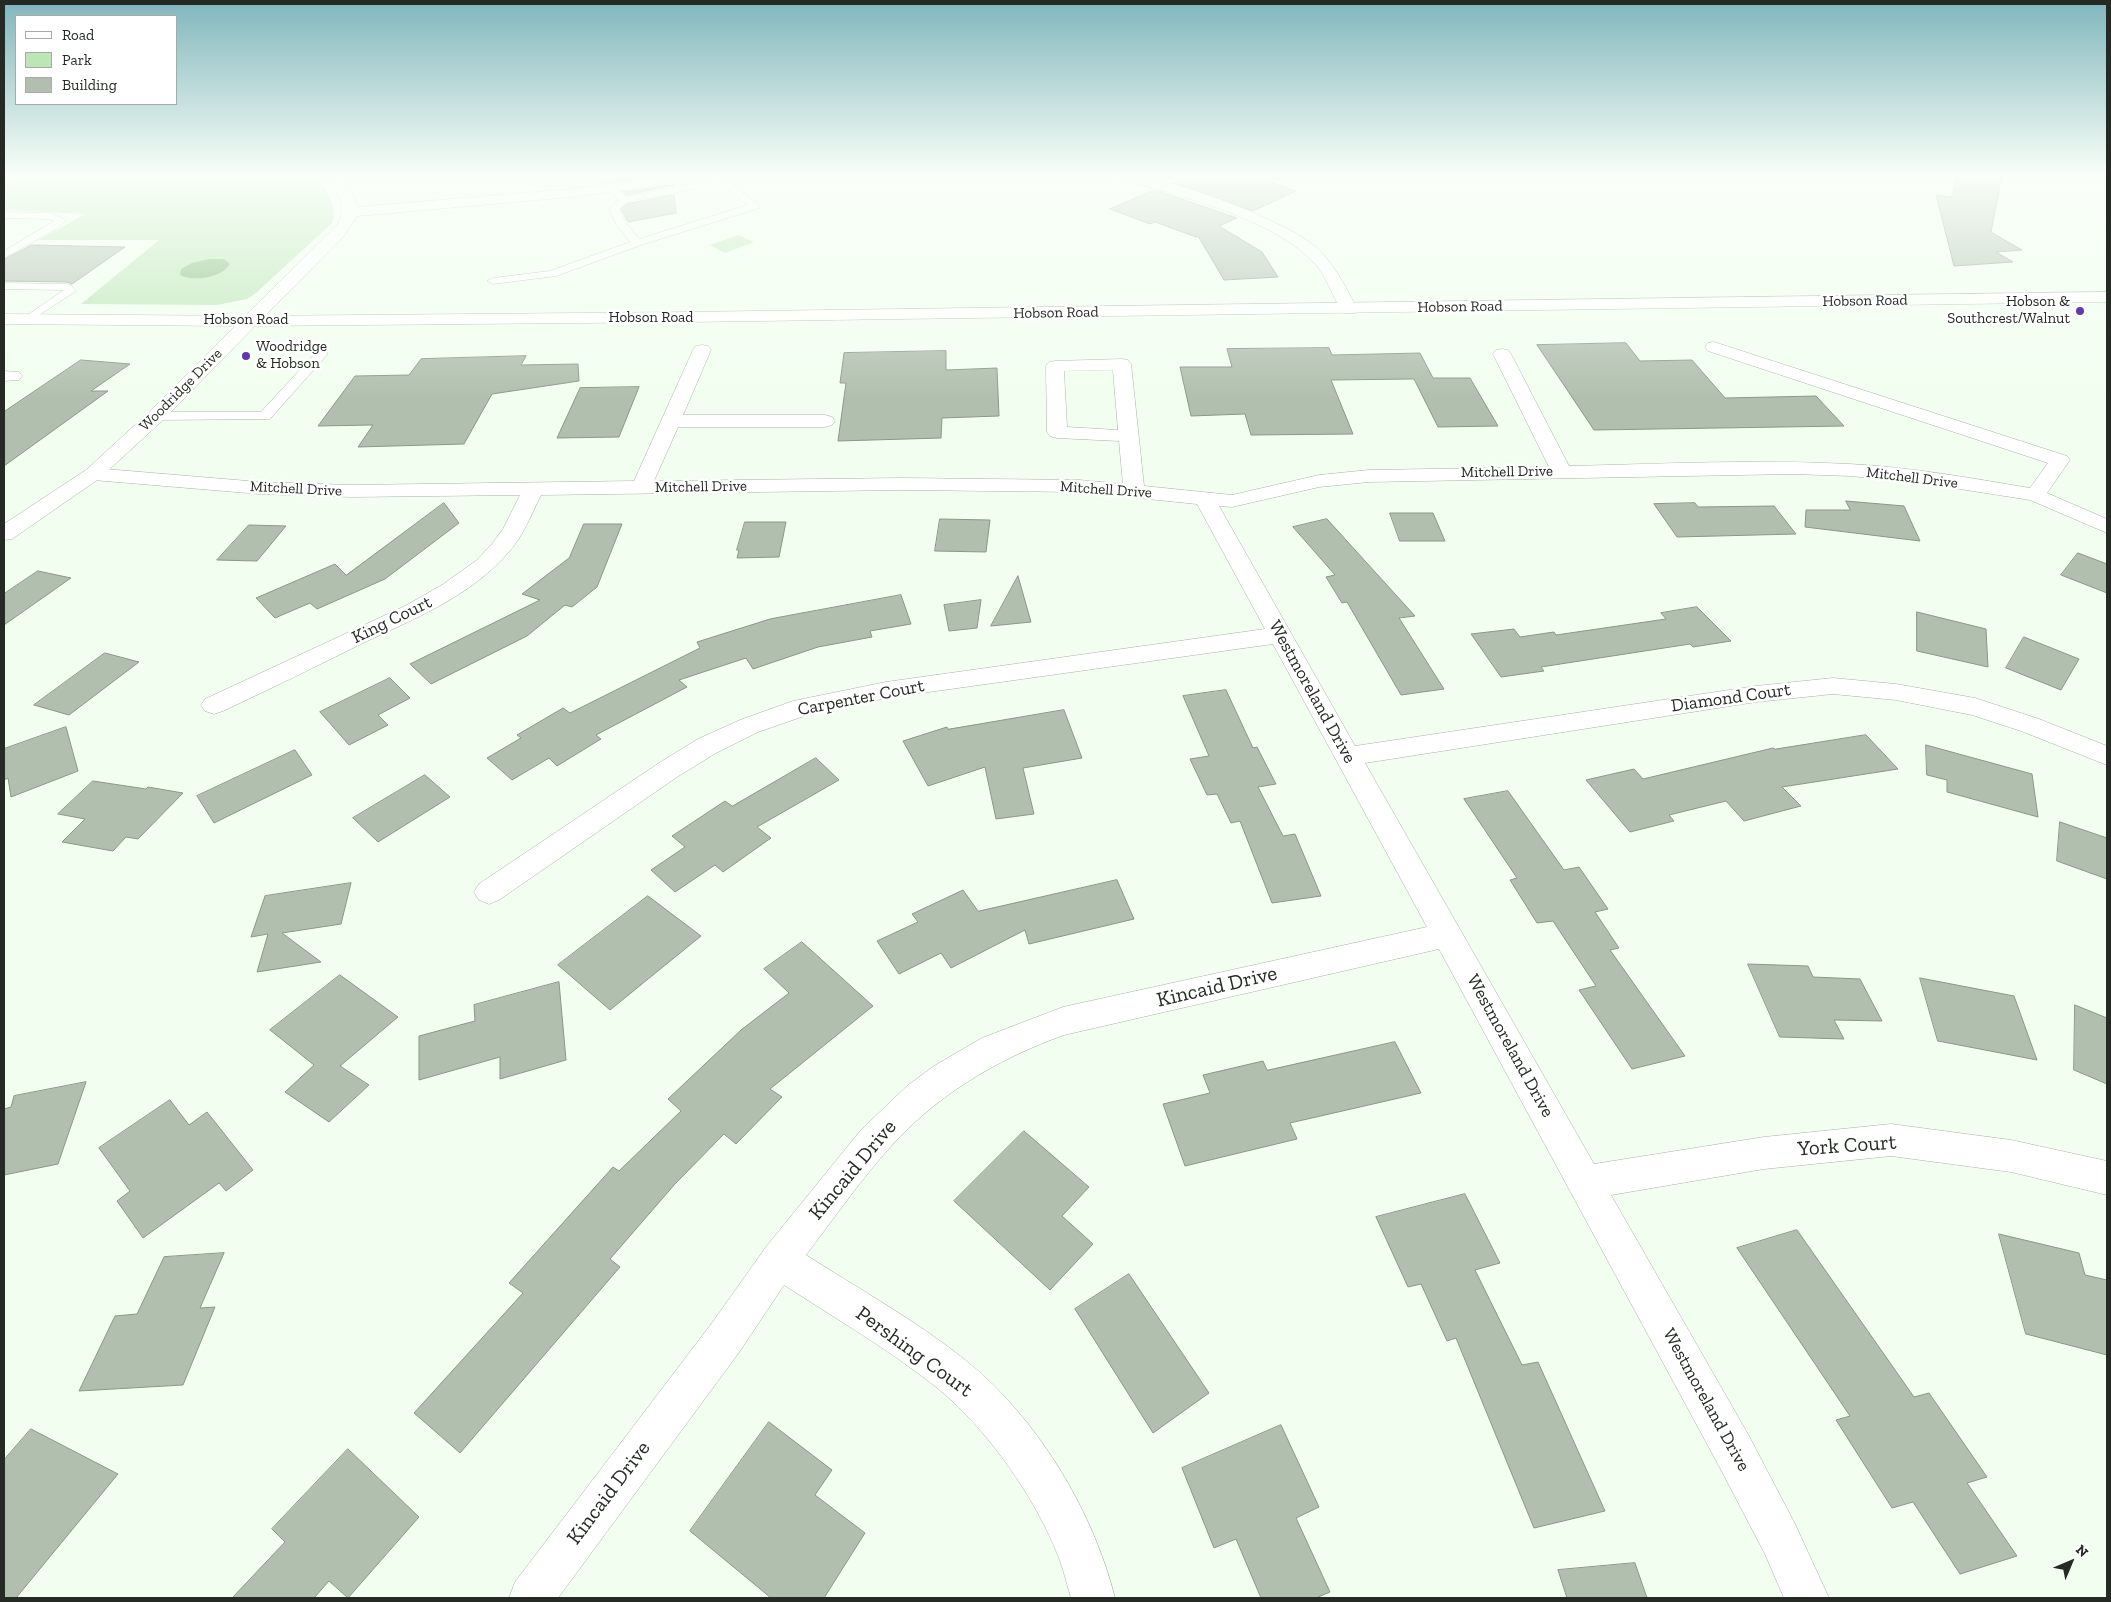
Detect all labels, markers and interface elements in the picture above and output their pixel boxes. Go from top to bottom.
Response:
legend [15,15,178,105]
text: Road [62,26,94,44]
text: Park [62,51,92,69]
text: Building [62,76,117,94]
street label: Hobson Road [1822,291,1908,311]
place label: Hobson & Southcrest/Walnut [1947,293,2070,328]
street label: Hobson Road [1417,297,1503,317]
street label: Hobson Road [1013,303,1099,323]
marker: Hobson & Southcrest/Walnut [2074,305,2086,317]
street label: Hobson Road [608,309,694,327]
street label: Hobson Road [203,311,289,329]
place label: Woodridge & Hobson [256,338,327,373]
street label: Woodridge Drive [136,345,226,435]
marker: Woodridge & Hobson [240,350,252,362]
street label: Mitchell Drive [1461,462,1553,482]
street label: Mitchell Drive [1865,463,1959,493]
street label: Mitchell Drive [655,477,747,497]
street label: Mitchell Drive [250,478,342,500]
street label: Mitchell Drive [1059,478,1153,502]
street label: King Court [349,591,435,649]
street label: Westmoreland Drive [1264,617,1360,767]
street label: Carpenter Court [796,675,926,721]
street label: Diamond Court [1670,679,1792,717]
street label: Kincaid Drive [1154,961,1280,1013]
street label: Westmoreland Drive [1462,971,1558,1121]
street label: Kincaid Drive [804,1115,902,1225]
street label: York Court [1797,1130,1897,1162]
street label: Pershing Court [851,1301,977,1403]
street label: Westmoreland Drive [1658,1325,1754,1475]
street label: Kincaid Drive [562,1436,656,1550]
north arrow [2046,1537,2096,1587]
text: N [2072,1541,2092,1561]

